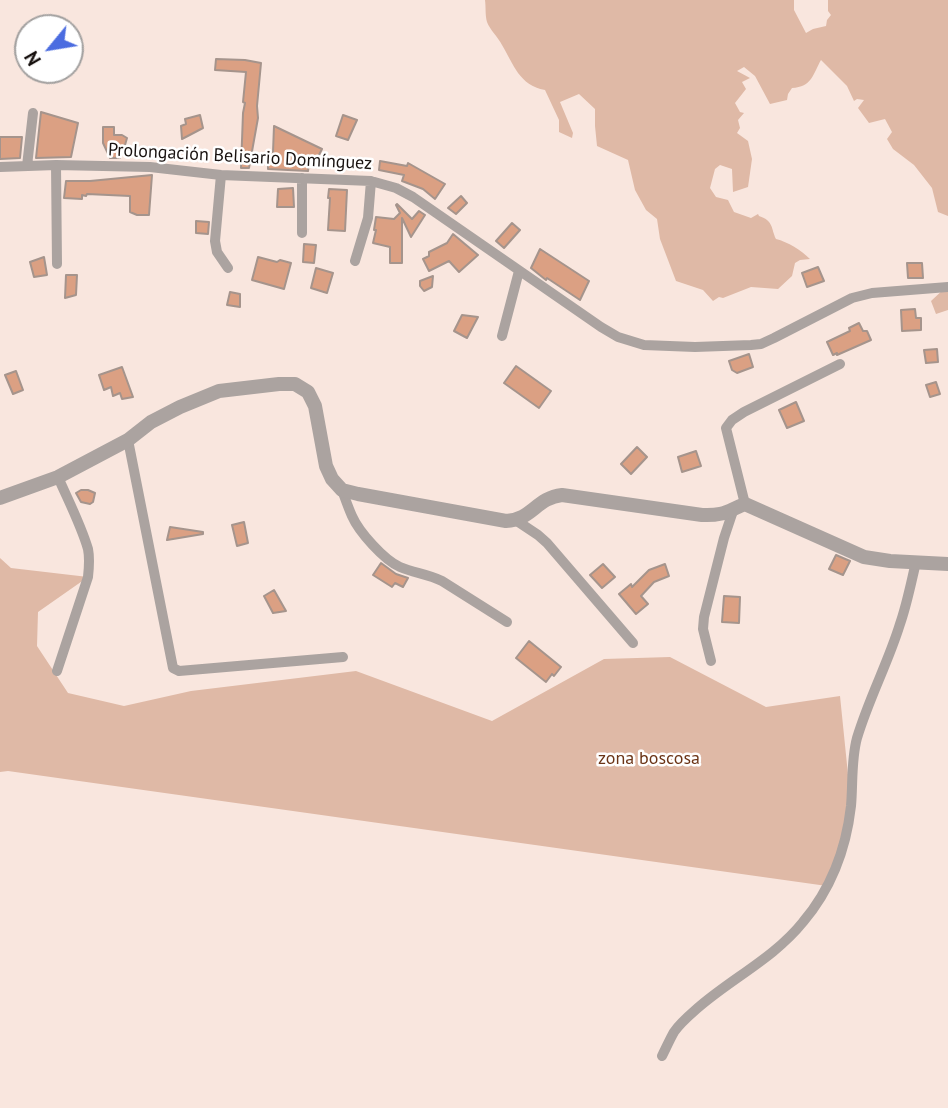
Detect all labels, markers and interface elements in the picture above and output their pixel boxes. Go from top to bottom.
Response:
north arrow [14,14,84,84]
text: N [19,47,46,70]
street label: Prolongación Belisario Domínguez [107,139,373,175]
park label: zona boscosa [598,748,700,770]

